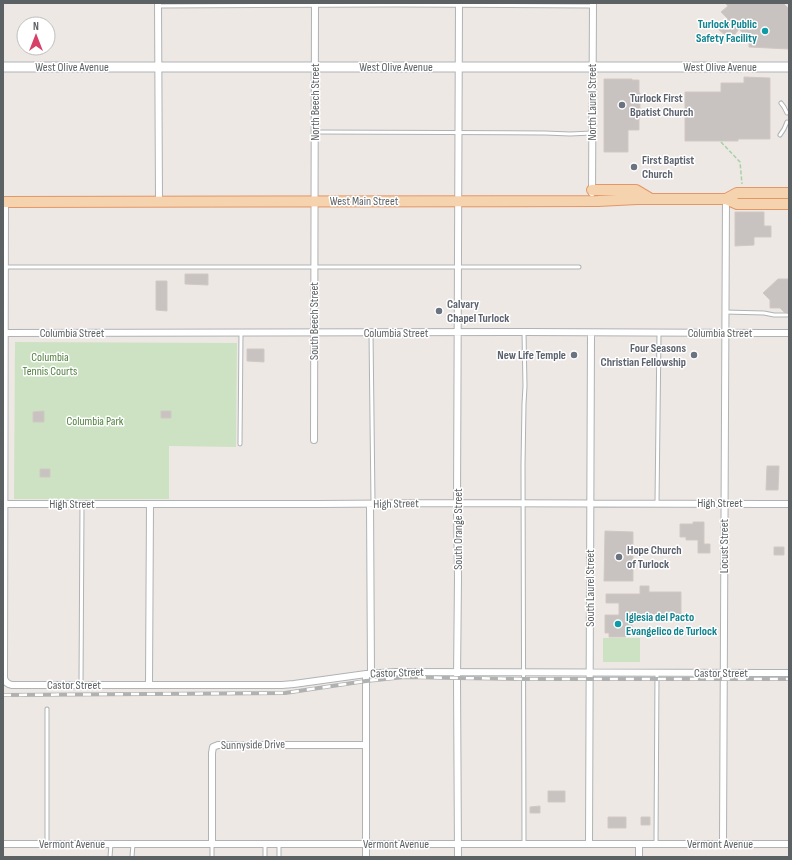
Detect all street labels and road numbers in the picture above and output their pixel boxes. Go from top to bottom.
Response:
street label: West Olive Avenue [35,60,109,75]
street label: West Olive Avenue [359,60,433,75]
street label: West Olive Avenue [683,60,757,75]
street label: North Beech Street [308,63,323,141]
street label: North Laurel Street [585,63,600,141]
street label: West Main Street [330,194,399,209]
street label: South Beech Street [307,282,322,360]
street label: Columbia Street [40,326,105,341]
street label: Columbia Street [364,326,429,341]
street label: Columbia Street [688,326,753,341]
street label: South Orange Street [451,488,466,570]
street label: High Street [373,496,419,512]
street label: High Street [697,496,743,511]
street label: High Street [49,497,95,512]
street label: Locust Street [717,519,732,573]
street label: South Laurel Street [583,549,598,627]
street label: Castor Street [370,665,424,681]
street label: Castor Street [694,666,748,681]
street label: Castor Street [47,678,101,693]
street label: Sunnyside Drive [221,737,285,753]
street label: Vermont Avenue [39,837,105,852]
street label: Vermont Avenue [363,837,429,852]
street label: Vermont Avenue [687,837,753,852]

